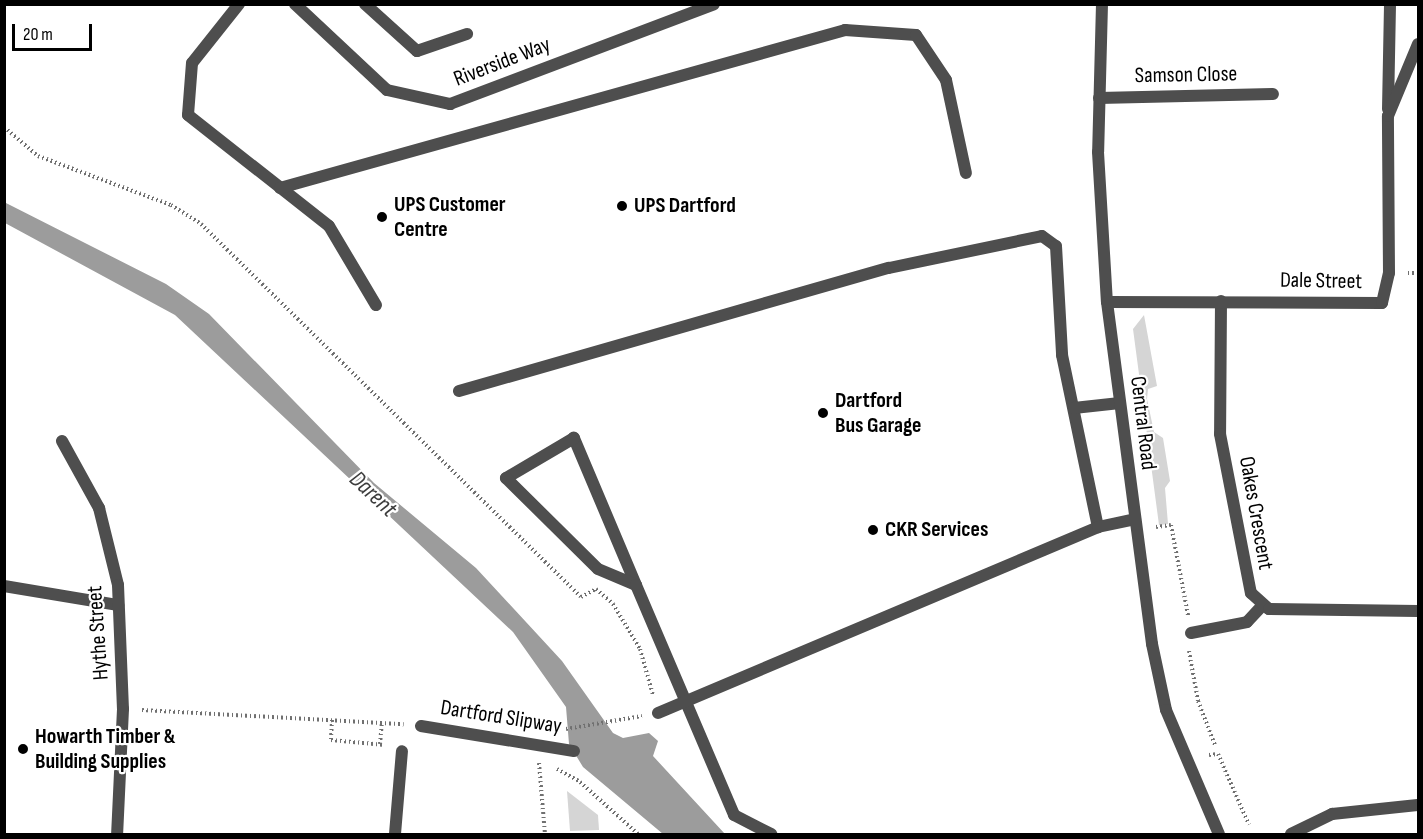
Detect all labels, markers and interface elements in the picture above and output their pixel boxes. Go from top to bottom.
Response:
scale bar [15,12,94,50]
text: 20 m [23,24,53,45]
street label: Riverside Way [450,31,554,93]
street label: Samson Close [1134,61,1238,89]
place label: UPS Customer Centre [394,191,506,242]
place label: UPS Dartford [634,193,736,219]
marker: UPS Dartford [615,199,629,213]
marker: UPS Customer Centre [375,210,389,224]
street label: Dale Street [1280,267,1362,295]
street label: Central Road [1124,375,1162,471]
place label: Dartford Bus Garage [835,387,921,439]
marker: Dartford Bus Garage [816,406,830,420]
street label: Oakes Crescent [1233,454,1279,572]
water label: Darent [343,465,403,523]
place label: CKR Services [885,517,988,543]
marker: CKR Services [866,523,880,537]
street label: Hythe Street [82,585,114,681]
street label: Dartford Slipway [439,694,563,740]
place label: Howarth Timber & Building Supplies [35,723,175,774]
marker: Howarth Timber & Building Supplies [16,742,30,756]

